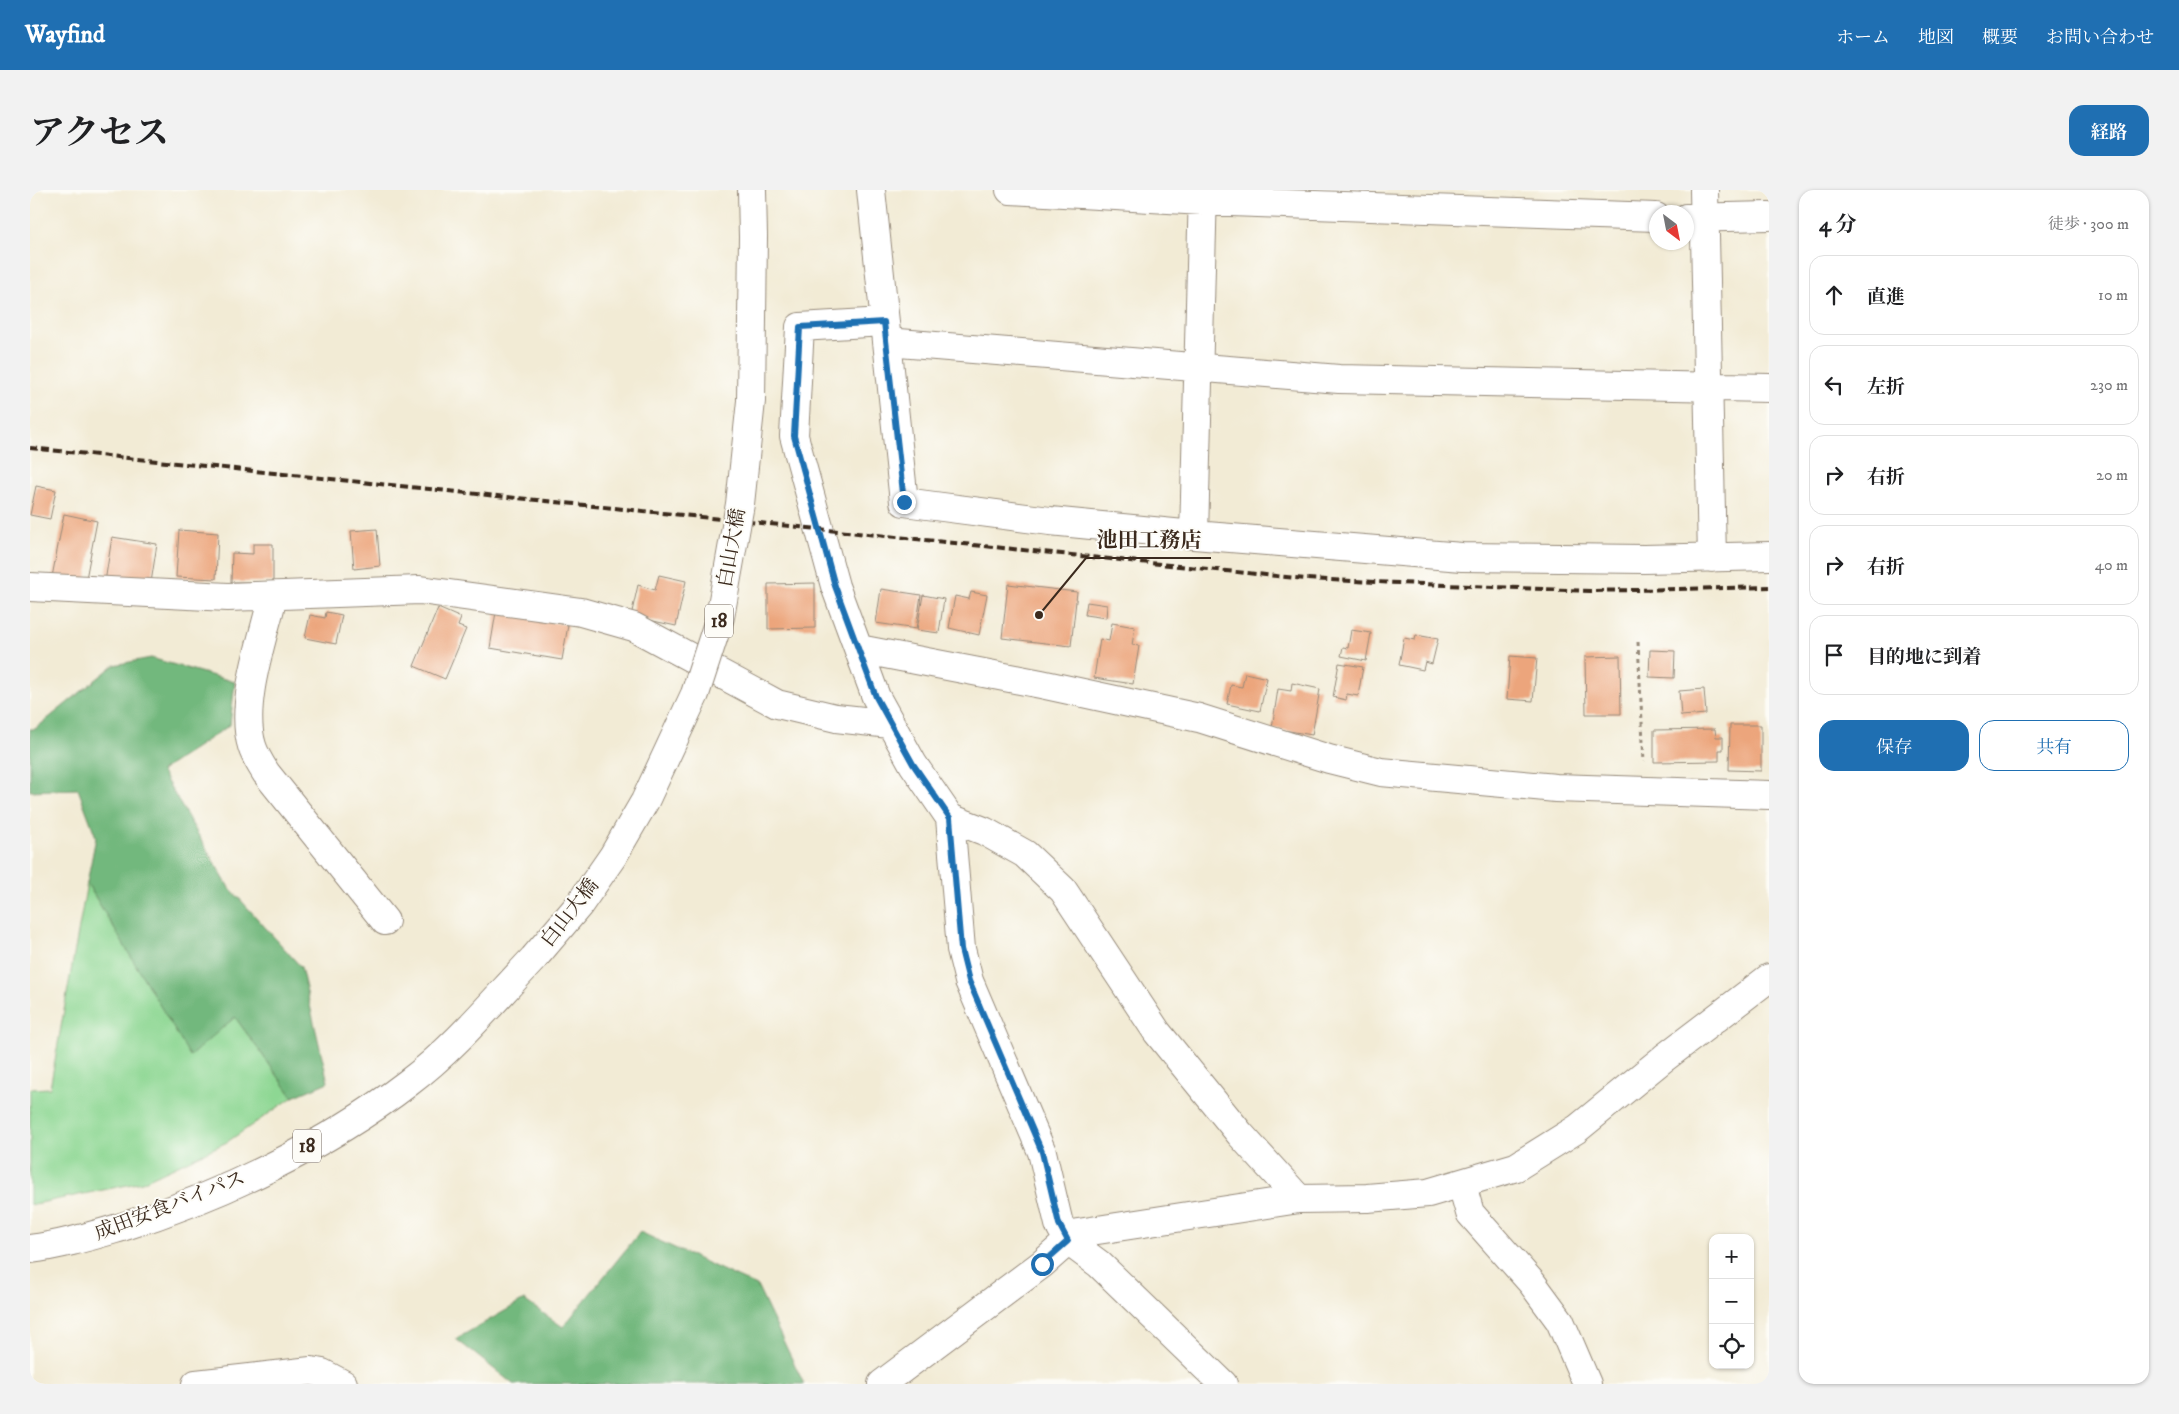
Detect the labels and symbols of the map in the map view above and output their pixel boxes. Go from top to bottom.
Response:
north arrow [1649,205,1694,250]
route end [893,491,916,514]
street label: 白山大橋 [713,506,751,590]
callout: 池田工務店 [1086,522,1211,558]
text: 池田工務店 [1097,528,1202,554]
road number: 18 [705,604,733,638]
street label: 白山大橋 [536,874,604,952]
road number: 18 [293,1129,321,1162]
street label: 成田安食バイパス [91,1166,249,1246]
route start [1031,1253,1054,1276]

